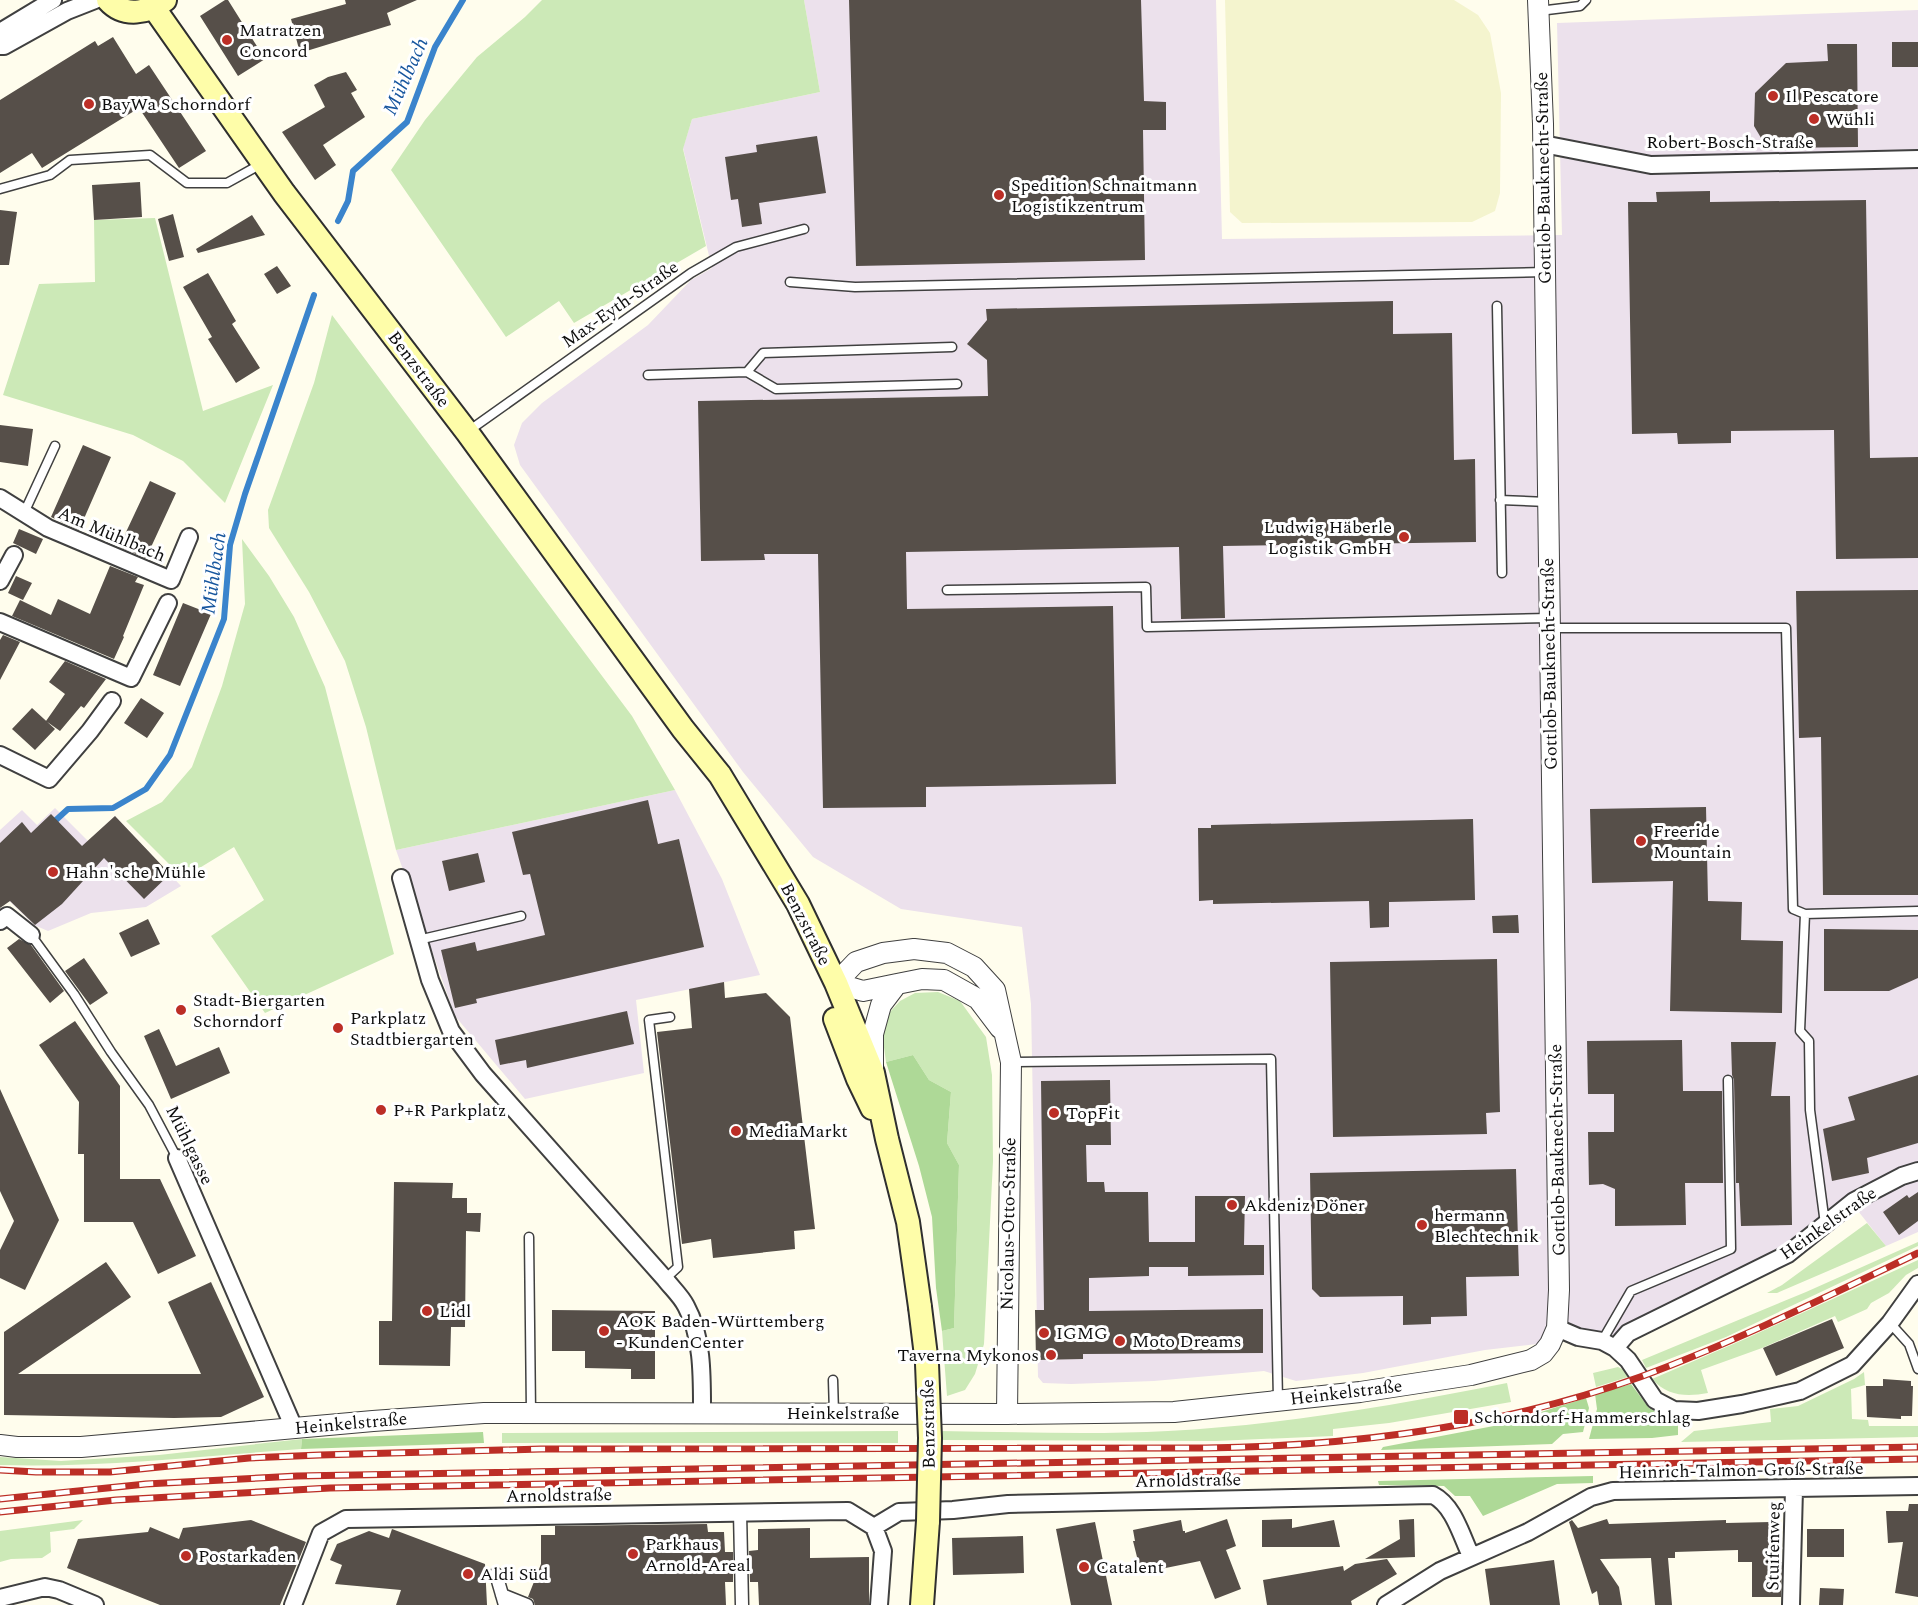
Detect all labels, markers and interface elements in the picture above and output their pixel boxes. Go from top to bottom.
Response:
place label: Matratzen Concord [239,17,322,65]
marker: Matratzen Concord [220,33,234,47]
water label: Mühlbach [375,33,436,120]
street label: Gottlob-Bauknecht-Straße [1528,72,1559,284]
place label: Il Pescatore [1785,83,1879,110]
marker: Il Pescatore [1766,89,1780,103]
place label: BayWa Schorndorf [101,91,252,118]
marker: BayWa Schorndorf [82,97,96,111]
place label: Wühli [1826,106,1875,133]
marker: Wühli [1807,112,1821,126]
street label: Robert-Bosch-Straße [1646,129,1814,156]
place label: Spedition Schnaitmann Logistikzentrum [1011,172,1198,220]
marker: Spedition Schnaitmann Logistikzentrum [992,188,1006,202]
street label: Max-Eyth-Straße [556,254,684,355]
street label: Benzstraße [381,325,456,413]
street label: Am Mühlbach [54,500,170,569]
place label: Ludwig Häberle Logistik GmbH [1264,514,1392,562]
water label: Mühlbach [193,530,235,616]
marker: Ludwig Häberle Logistik GmbH [1397,530,1411,544]
street label: Gottlob-Bauknecht-Straße [1534,558,1565,770]
place label: Freeride Mountain [1653,818,1732,866]
marker: Freeride Mountain [1634,834,1648,848]
place label: Hahn'sche Mühle [65,859,206,886]
marker: Hahn'sche Mühle [46,865,60,879]
street label: Benzstraße [773,878,838,970]
place label: Stadt-Biergarten Schorndorf [193,987,325,1035]
marker: Stadt-Biergarten Schorndorf [174,1003,188,1017]
place label: Parkplatz Stadtbiergarten [350,1005,474,1053]
marker: Parkplatz Stadtbiergarten [331,1021,345,1035]
street label: Gottlob-Bauknecht-Straße [1542,1044,1573,1256]
place label: P+R Parkplatz [393,1097,506,1124]
place label: TopFit [1066,1100,1120,1127]
street label: Mühlgasse [159,1101,220,1190]
marker: P+R Parkplatz [374,1103,388,1117]
marker: TopFit [1047,1106,1061,1120]
place label: MediaMarkt [748,1118,848,1145]
marker: MediaMarkt [729,1124,743,1138]
street label: Nicolaus-Otto-Straße [993,1137,1024,1311]
street label: Heinkelstraße [1774,1180,1882,1267]
place label: Akdeniz Döner [1244,1192,1365,1219]
marker: Akdeniz Döner [1225,1198,1239,1212]
place label: hermann Blechtechnik [1434,1202,1539,1250]
marker: hermann Blechtechnik [1415,1218,1429,1232]
place label: Lidl [439,1298,471,1325]
marker: Lidl [420,1304,434,1318]
place label: AOK Baden-Württemberg - KundenCenter [616,1308,825,1356]
place label: IGMG [1056,1320,1108,1347]
marker: AOK Baden-Württemberg - KundenCenter [597,1324,611,1338]
marker: IGMG [1037,1326,1051,1340]
place label: Moto Dreams [1132,1328,1242,1355]
marker: Moto Dreams [1113,1334,1127,1348]
place label: Taverna Mykonos [897,1342,1039,1369]
marker: Taverna Mykonos [1044,1348,1058,1362]
street label: Heinkelstraße [1288,1372,1404,1413]
street label: Benzstraße [914,1379,943,1469]
street label: Heinkelstraße [787,1400,899,1427]
place label: Schorndorf-Hammerschlag [1474,1404,1691,1431]
street label: Heinkelstraße [294,1405,408,1442]
marker: Schorndorf-Hammerschlag [1452,1408,1470,1426]
street label: Heinrich-Talmon-Groß-Straße [1618,1455,1864,1486]
street label: Arnoldstraße [1135,1466,1241,1495]
street label: Arnoldstraße [506,1481,612,1510]
street label: Stuifenweg [1759,1501,1788,1591]
place label: Parkhaus Arnold-Areal [645,1531,751,1579]
place label: Postarkaden [198,1543,297,1570]
marker: Parkhaus Arnold-Areal [626,1547,640,1561]
marker: Postarkaden [179,1549,193,1563]
place label: Catalent [1096,1554,1164,1581]
marker: Catalent [1077,1560,1091,1574]
place label: Aldi Süd [480,1561,549,1588]
marker: Aldi Süd [461,1567,475,1581]

